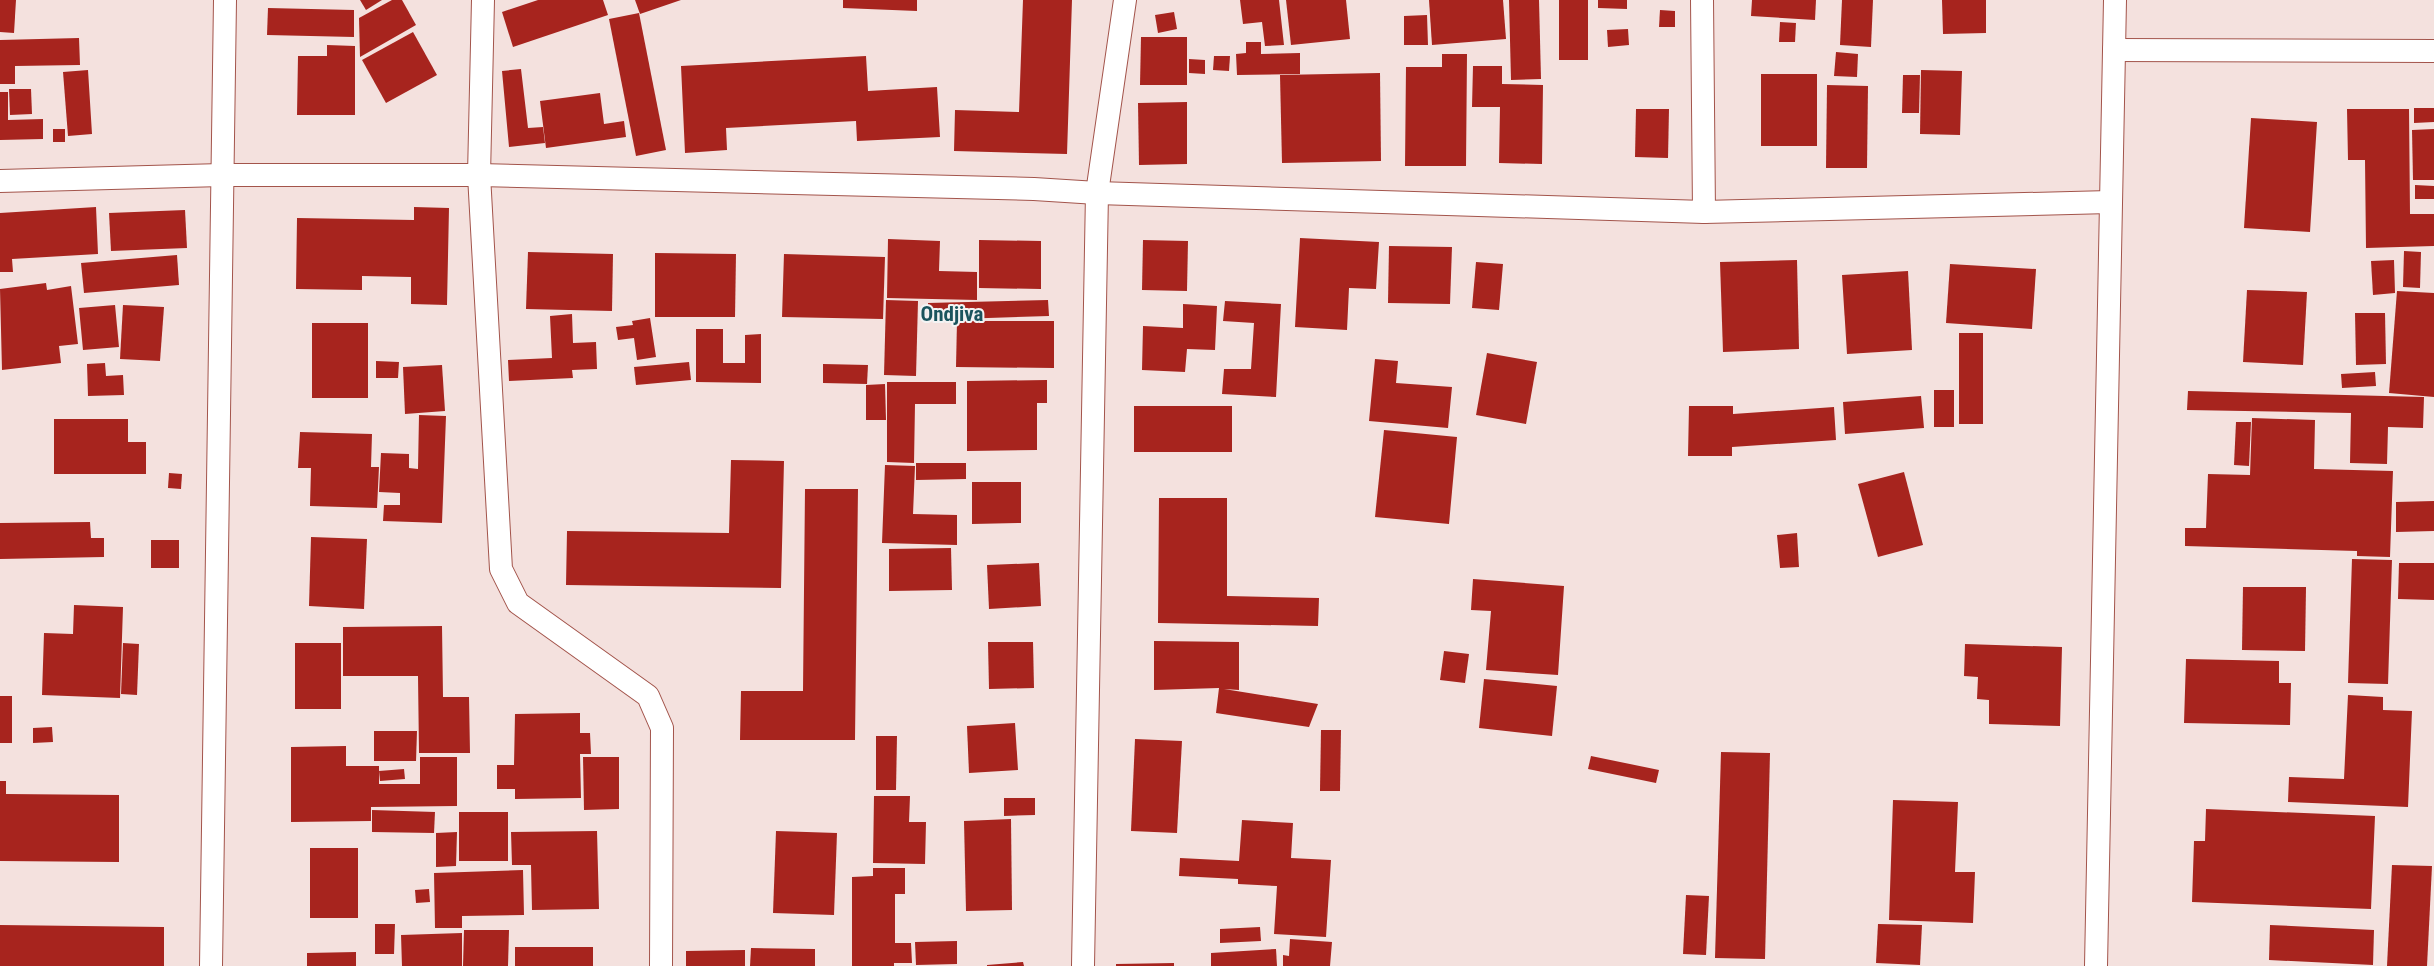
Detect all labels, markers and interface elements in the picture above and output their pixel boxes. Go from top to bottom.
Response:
district label: Ondjiva [920,302,984,326]

